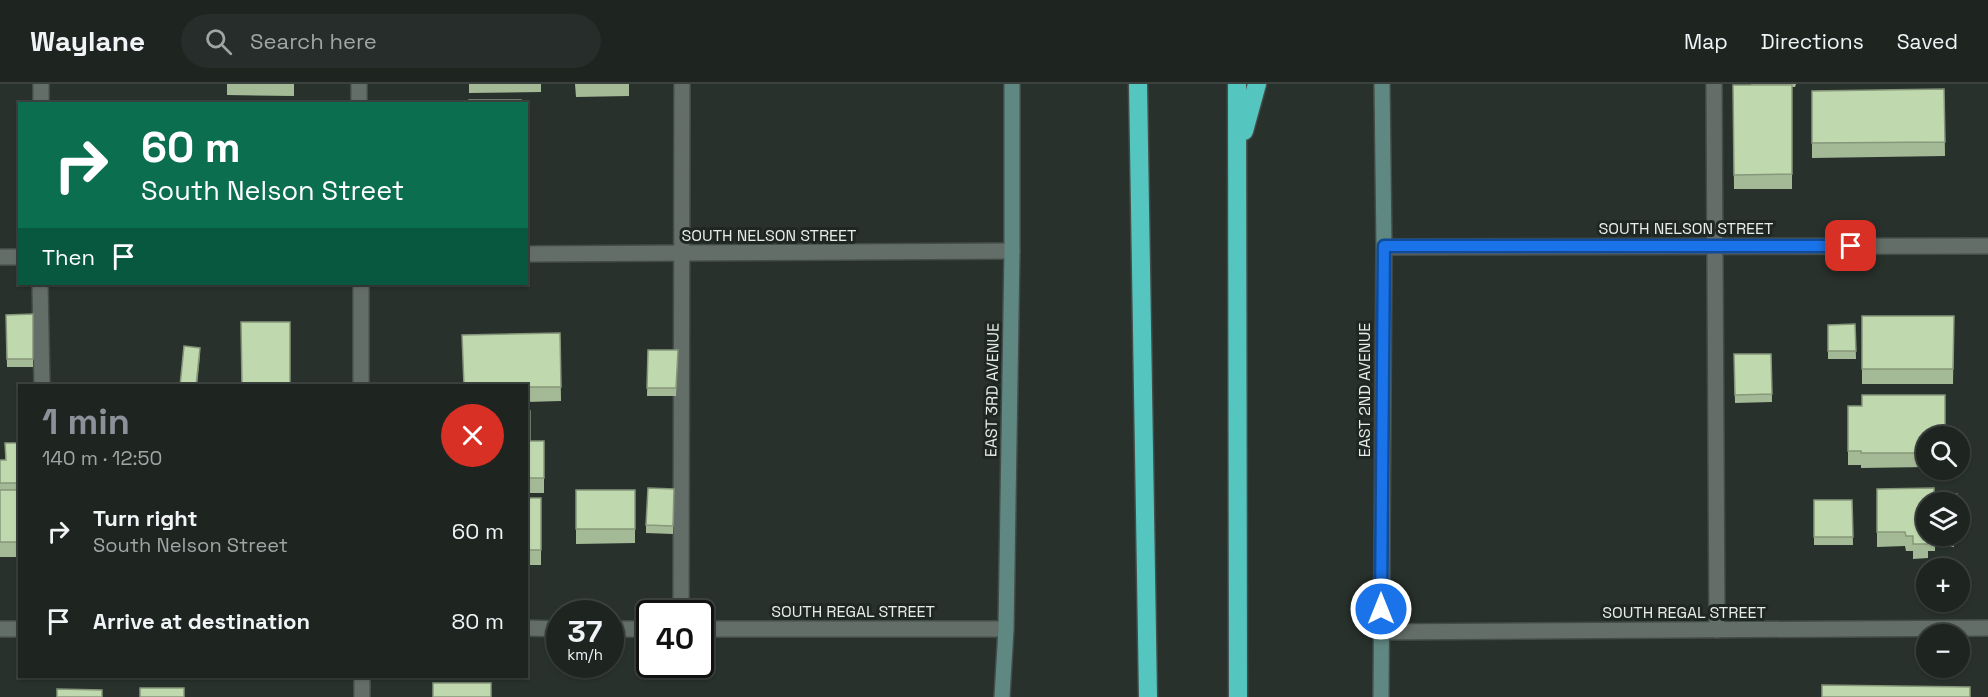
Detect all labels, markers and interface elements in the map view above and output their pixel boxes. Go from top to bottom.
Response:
search box [181,14,601,68]
text: Waylane [30,23,145,59]
icon: search [202,25,235,58]
text: Search here [250,27,377,55]
text: Map [1684,28,1728,55]
text: Directions [1761,28,1864,55]
text: Saved [1897,28,1958,55]
text: 60 m [141,121,241,174]
icon: right [42,126,120,204]
text: South Nelson Street [141,173,404,208]
street label: SOUTH NELSON STREET [1598,218,1774,239]
pin [1825,220,1876,271]
street label: SOUTH NELSON STREET [681,225,857,246]
icon: arrive [1834,229,1867,262]
icon: arrive [107,240,140,273]
text: Then [42,243,95,271]
street label: EAST 3RD AVENUE [980,323,1004,457]
street label: EAST 2ND AVENUE [1354,323,1375,457]
text: 1 min [42,399,130,445]
button: close [441,404,504,467]
map controls [1916,426,1970,678]
button: search [1916,426,1970,480]
text: 140 m · 12:50 [42,445,162,471]
button: layers [1916,492,1970,546]
text: Turn right [93,504,198,532]
icon: right [42,515,75,548]
text: 60 m [452,517,504,545]
text: South Nelson Street [93,532,288,558]
button: + [1916,558,1970,612]
position arrow [1349,577,1413,641]
speed limit sign: 40 [636,600,714,678]
street label: SOUTH REGAL STREET [771,601,935,622]
street label: SOUTH REGAL STREET [1602,602,1766,623]
icon: arrive [42,605,75,638]
text: Arrive at destination [93,607,310,635]
text: 80 m [452,607,504,635]
text: 37 [568,612,602,651]
button: − [1916,624,1970,678]
text: km/h [567,645,603,664]

